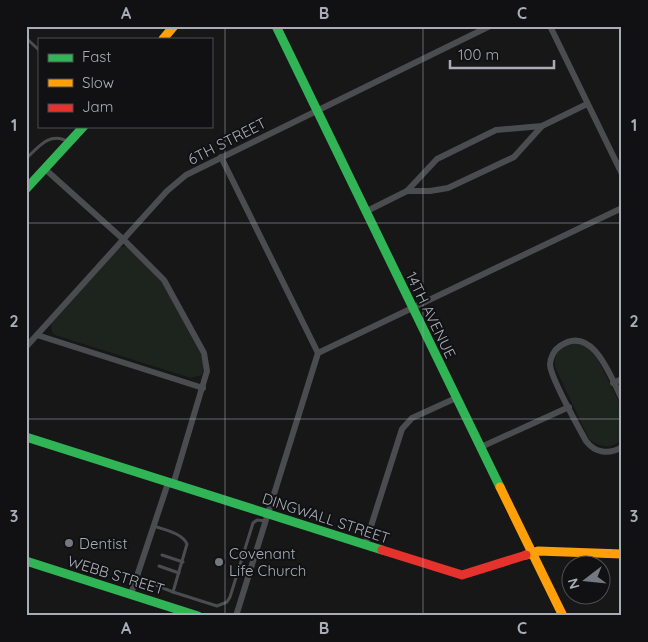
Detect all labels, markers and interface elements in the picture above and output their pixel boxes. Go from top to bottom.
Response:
text: A [121,3,132,23]
text: B [319,3,329,23]
text: C [517,3,527,23]
legend [38,38,212,128]
scale bar [450,38,554,70]
text: 100 m [458,45,499,64]
text: Fast [82,47,111,66]
text: Slow [82,73,114,92]
text: Jam [82,97,113,116]
street label: 6TH STREET [185,113,269,169]
text: 1 [11,115,17,135]
text: 1 [631,115,637,135]
street label: 14TH AVENUE [402,269,460,361]
text: 2 [9,311,19,331]
text: 2 [629,311,639,331]
street label: DINGWALL STREET [260,488,392,548]
text: 3 [10,506,18,526]
text: 3 [630,506,638,526]
place label: Dentist [79,534,127,553]
marker: Dentist [63,537,75,549]
place label: Covenant Life Church [229,544,306,580]
street label: WEBB STREET [65,551,167,599]
north arrow [560,554,610,604]
marker: Covenant Life Church [213,556,225,568]
text: N [563,576,584,591]
text: A [121,618,132,638]
text: B [319,618,329,638]
text: C [517,618,527,638]

